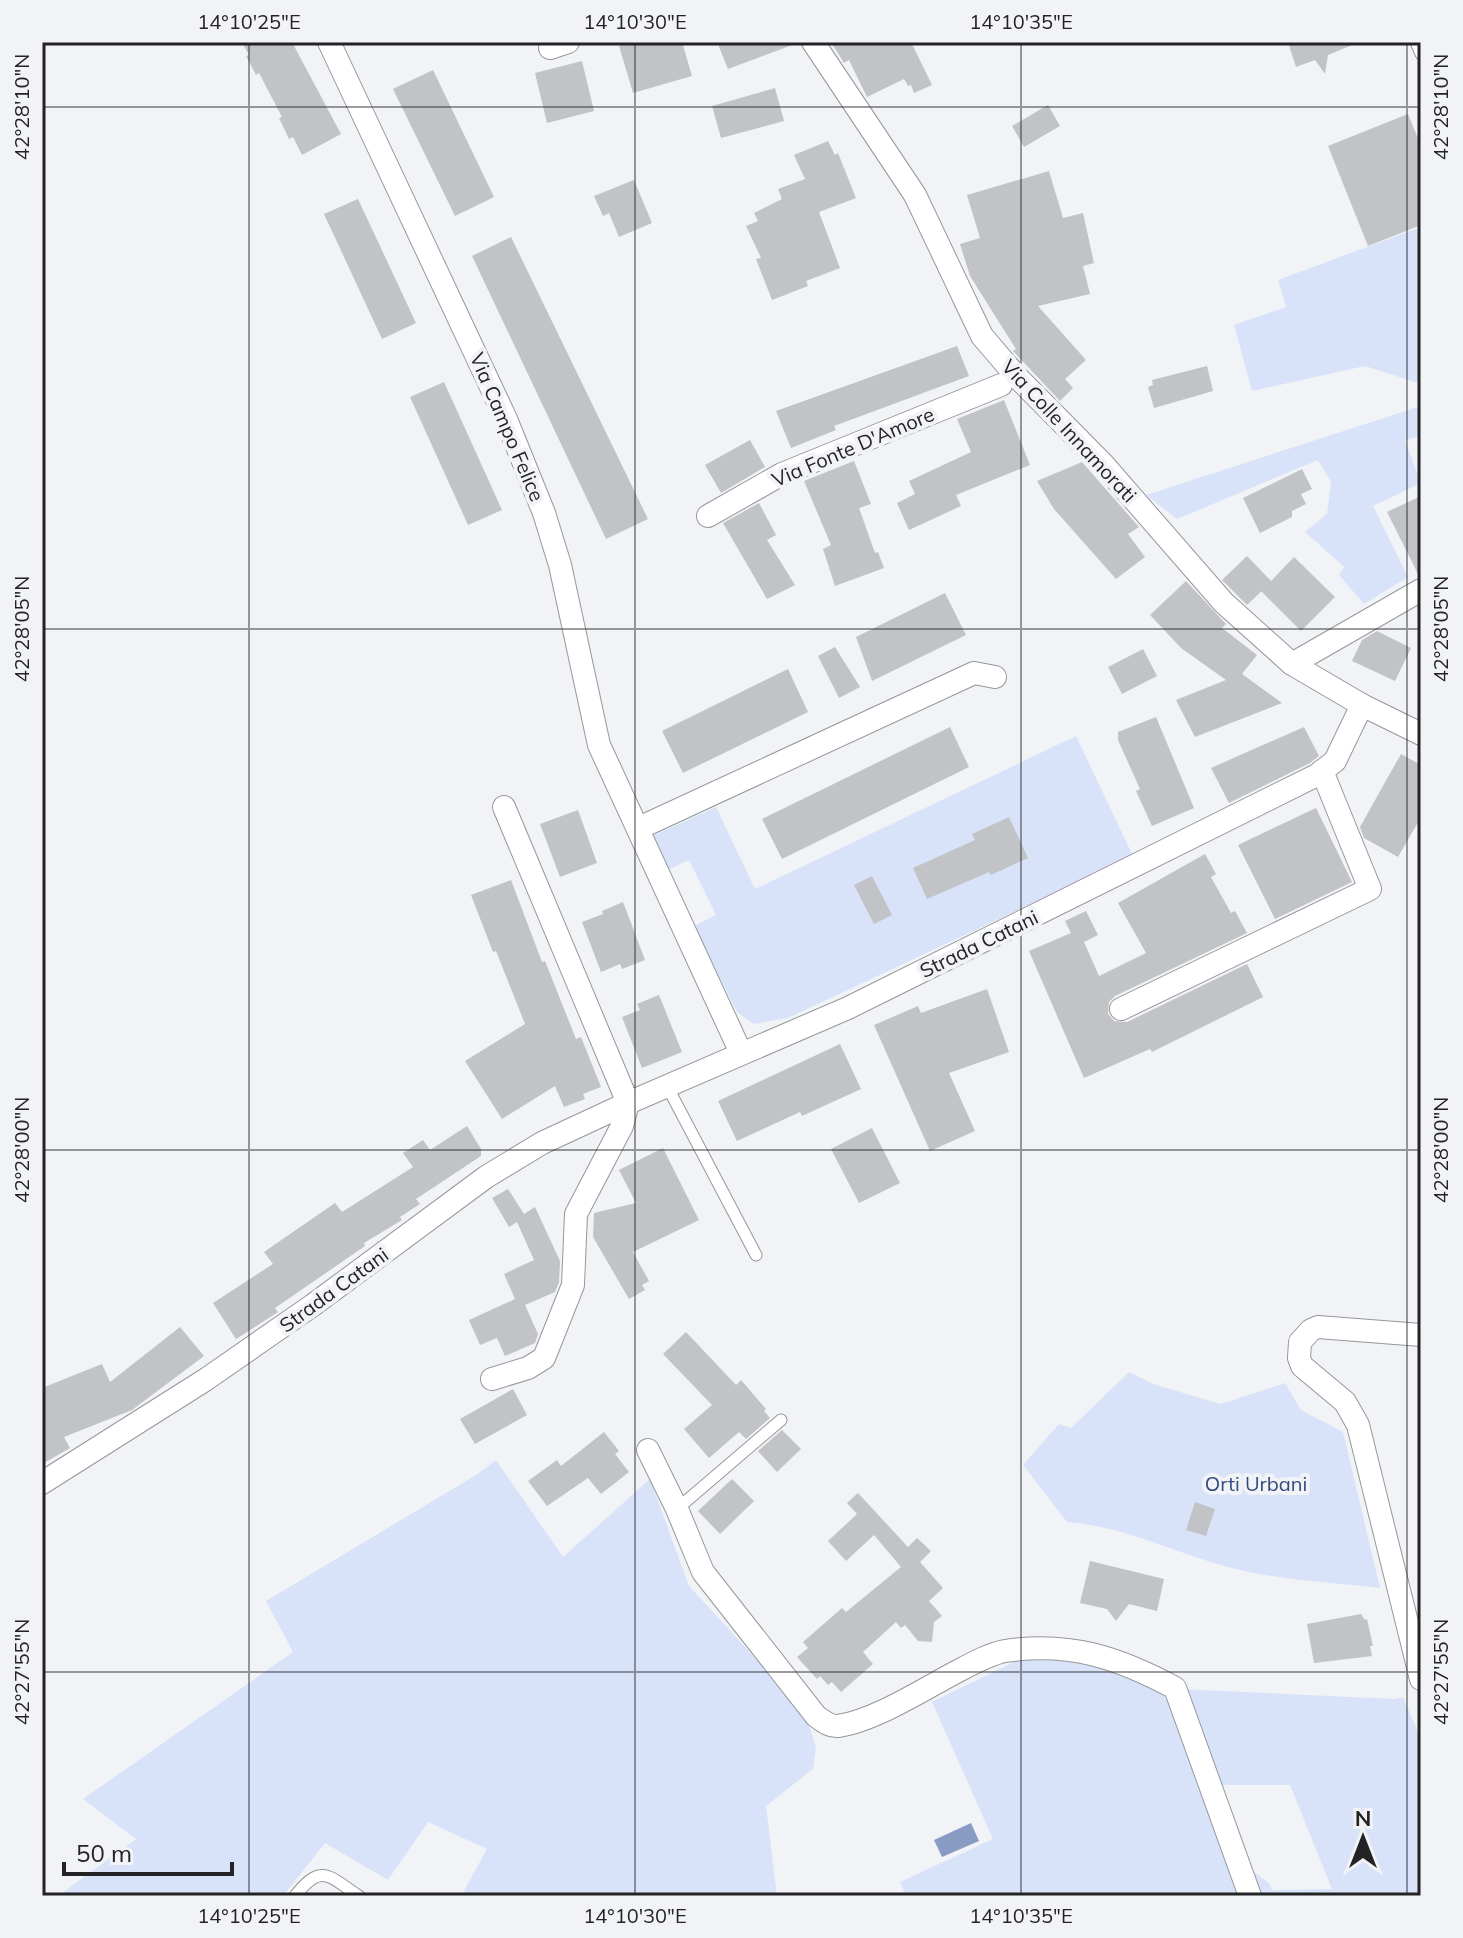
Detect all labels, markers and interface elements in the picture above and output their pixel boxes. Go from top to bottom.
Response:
text: 14°10'25"E [197,9,301,34]
text: 14°10'30"E [583,9,687,34]
text: 14°10'35"E [969,9,1073,34]
text: 42°28'10"N [9,54,34,160]
text: 42°28'10"N [1428,54,1453,160]
street label: Via Campo Felice [465,349,550,505]
street label: Via Colle Innamorati [997,354,1142,507]
street label: Via Fonte D'Amore [768,401,938,492]
text: 42°28'05"N [9,576,34,682]
text: 42°28'05"N [1428,576,1453,682]
street label: Strada Catani [915,904,1042,983]
text: 42°28'00"N [9,1097,34,1203]
text: 42°28'00"N [1428,1097,1453,1203]
street label: Strada Catani [274,1242,393,1338]
park label: Orti Urbani [1205,1471,1307,1496]
text: 42°27'55"N [9,1619,34,1725]
text: 42°27'55"N [1428,1619,1453,1725]
north arrow [1323,1798,1403,1878]
text: N [1355,1804,1371,1832]
scale bar [64,1826,232,1876]
text: 50 m [76,1838,132,1868]
text: 14°10'25"E [197,1903,301,1928]
text: 14°10'30"E [583,1903,687,1928]
text: 14°10'35"E [969,1903,1073,1928]

